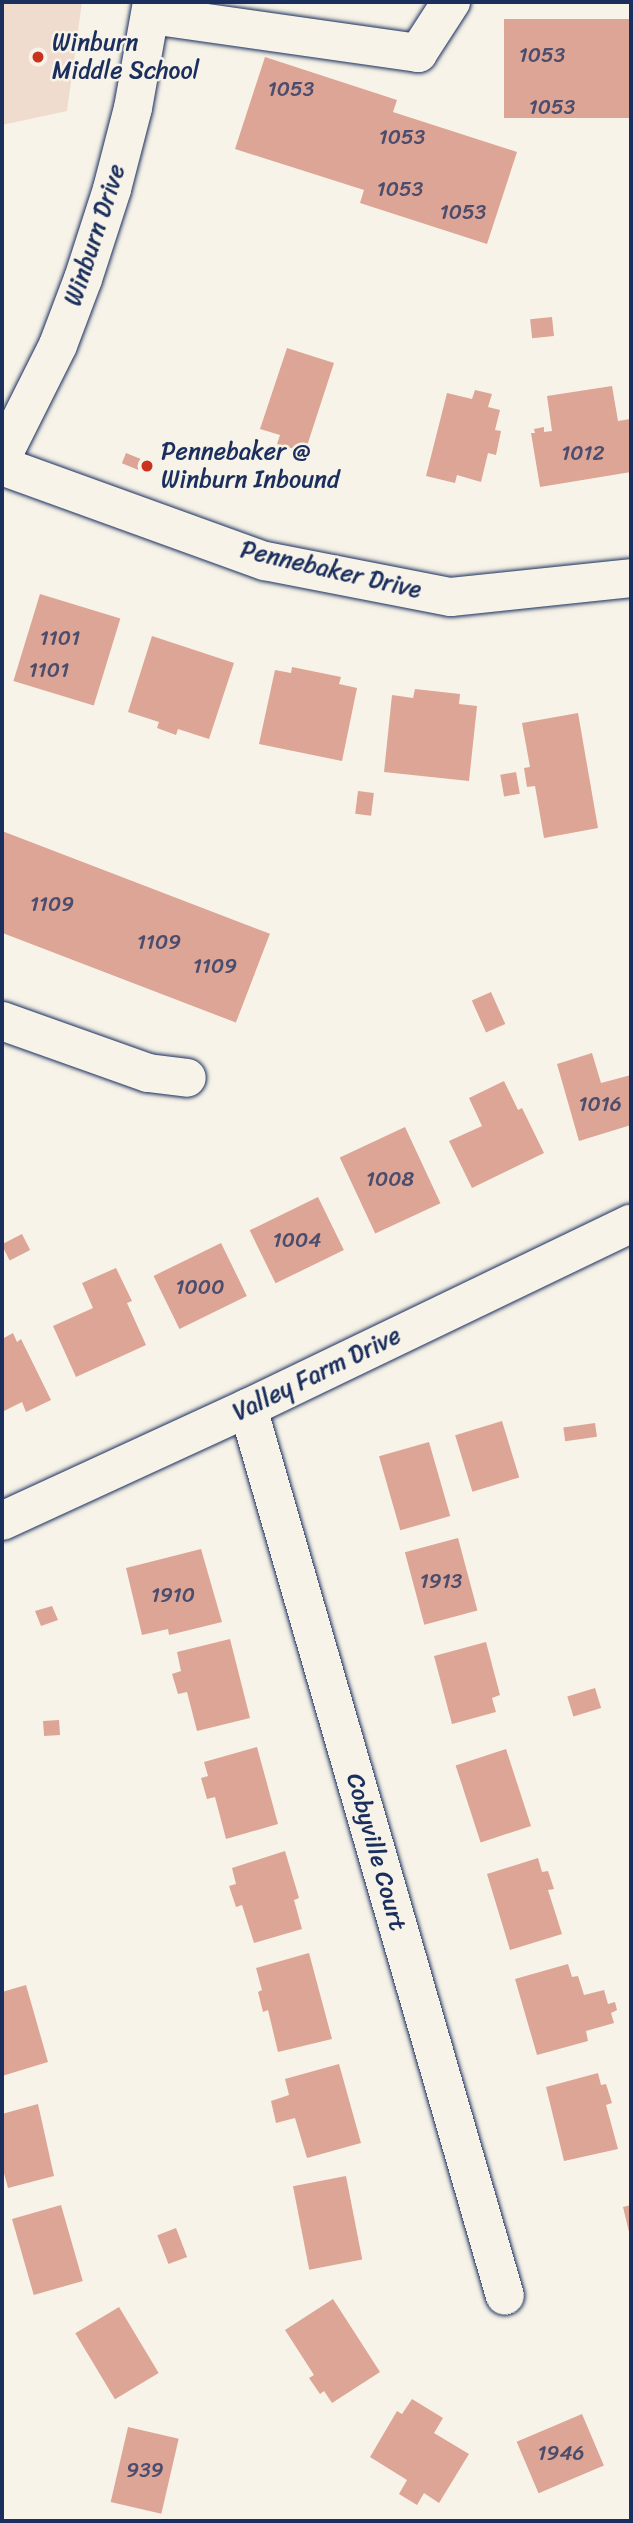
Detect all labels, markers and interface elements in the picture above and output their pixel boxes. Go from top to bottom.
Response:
place label: Winburn Middle School [52,29,200,85]
house number: 1053 [519,42,565,68]
marker: Winburn Middle School [30,49,46,65]
house number: 1053 [268,76,314,102]
house number: 1053 [529,94,575,120]
house number: 1053 [379,124,425,150]
street label: Winburn Drive [59,161,131,309]
house number: 1053 [377,176,423,202]
house number: 1053 [440,199,486,225]
place label: Pennebaker @ Winburn Inbound [161,438,340,494]
house number: 1012 [561,440,605,466]
marker: Pennebaker @ Winburn Inbound [139,458,155,474]
street label: Pennebaker Drive [237,535,425,605]
house number: 1101 [40,625,80,651]
house number: 1101 [29,657,69,683]
house number: 1109 [30,891,74,917]
house number: 1109 [137,929,181,955]
house number: 1109 [193,953,237,979]
house number: 1016 [578,1091,622,1117]
house number: 1008 [366,1166,414,1192]
house number: 1004 [273,1227,321,1253]
house number: 1000 [176,1274,224,1300]
street label: Valley Farm Drive [228,1321,406,1427]
house number: 1913 [420,1568,462,1594]
house number: 1910 [151,1582,195,1608]
street label: Cobyville Court [340,1770,412,1934]
house number: 1946 [538,2440,584,2466]
house number: 939 [126,2457,164,2483]

